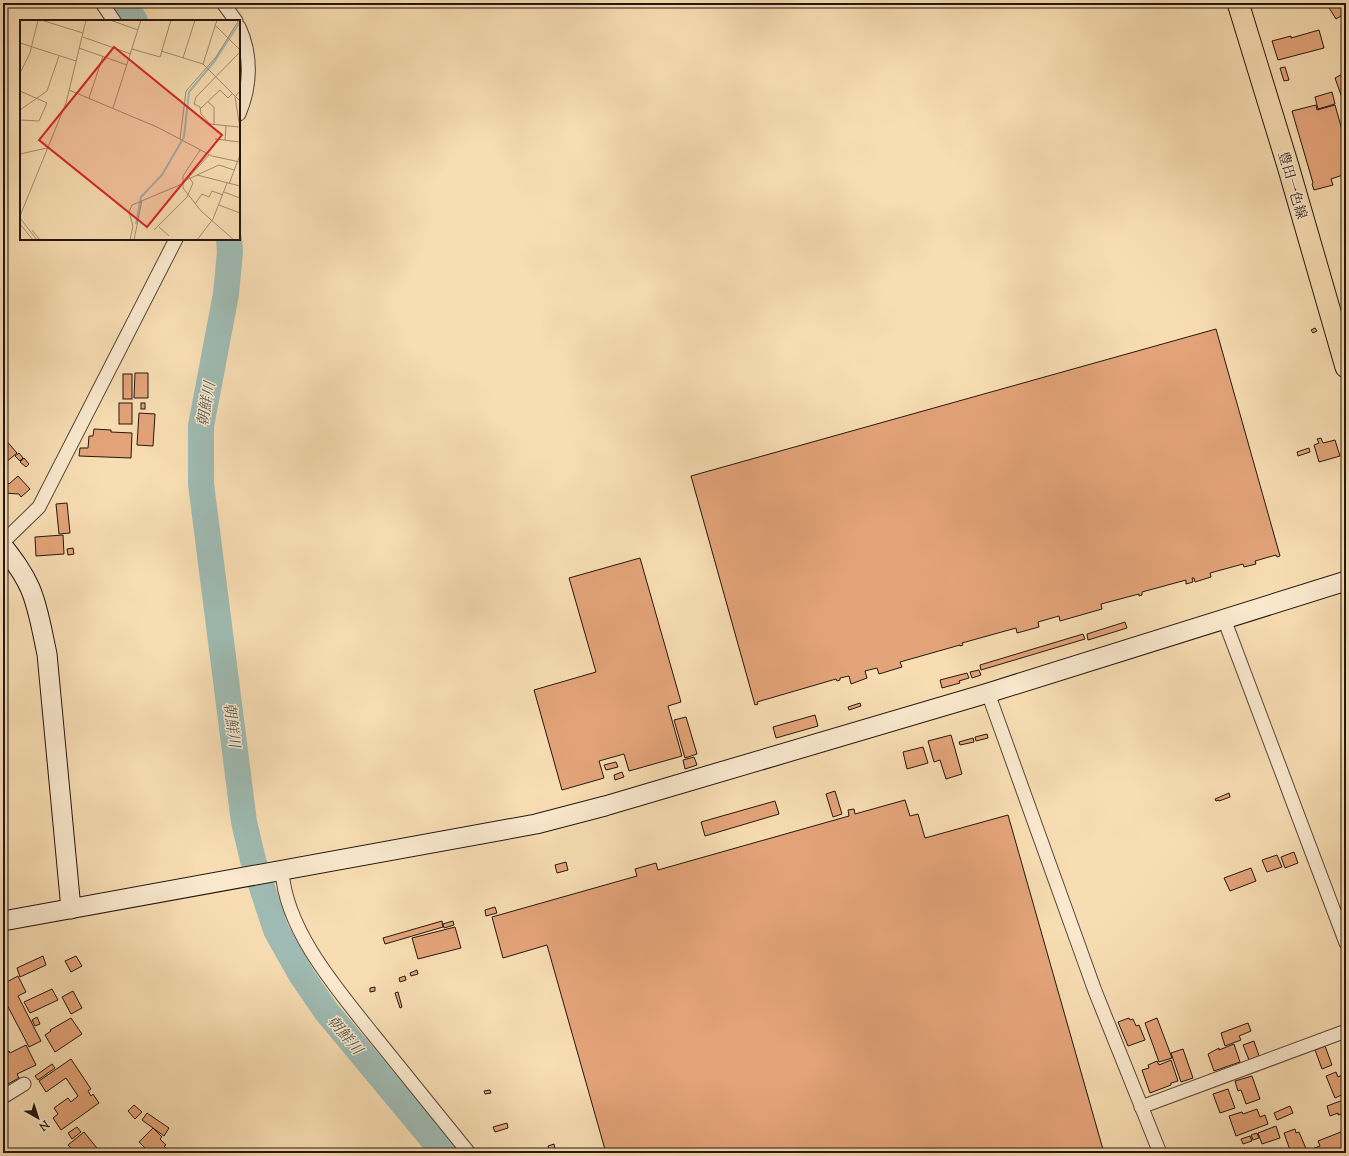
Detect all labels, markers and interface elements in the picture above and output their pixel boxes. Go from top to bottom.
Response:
inset map [20,20,240,240]
street label: 豊田一色線 [1272,149,1310,222]
water label: 朝鮮川 [193,378,222,428]
water label: 朝鮮川 [217,702,244,751]
water label: 朝鮮川 [321,1012,368,1061]
north arrow [18,1098,58,1138]
text: N [35,1115,53,1134]

